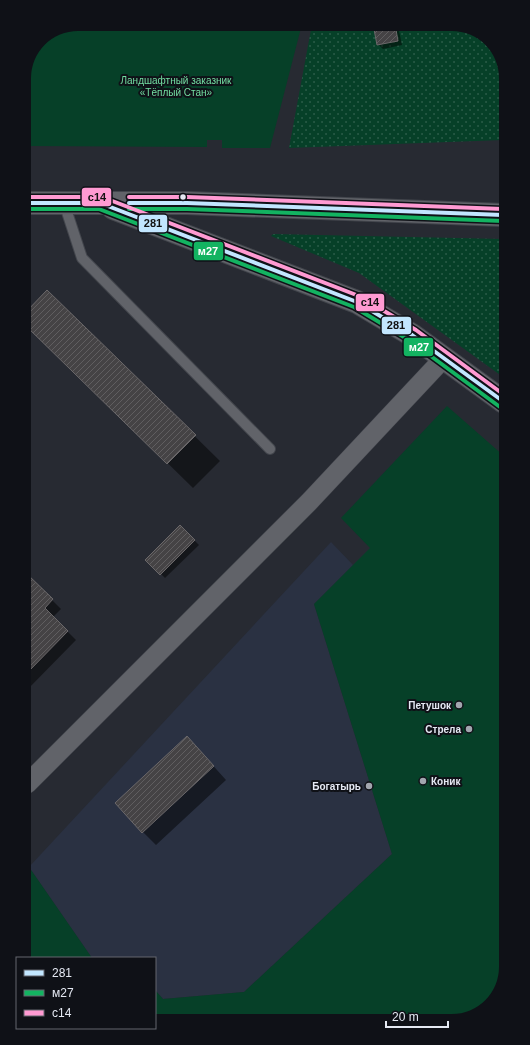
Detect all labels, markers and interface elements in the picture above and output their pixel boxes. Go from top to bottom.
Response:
park label: Ландшафтный заказник «Тёплый Стан» [121,75,232,98]
line badge: с14 [81,187,112,207]
text: с14 [88,191,107,203]
unlabelled marker [178,192,188,202]
line badge: 281 [138,214,168,233]
text: 281 [144,217,162,229]
line badge: м27 [193,241,224,261]
text: м27 [198,245,218,257]
line badge: с14 [355,293,385,312]
text: с14 [361,296,380,308]
line badge: 281 [381,316,412,335]
text: 281 [387,319,405,331]
line badge: м27 [403,337,434,357]
text: м27 [409,341,429,353]
place label: Петушок [408,700,452,711]
marker: Петушок [454,700,464,710]
place label: Стрела [425,724,461,735]
marker: Стрела [464,724,474,734]
marker: Коник [418,776,428,786]
place label: Коник [431,776,461,787]
place label: Богатырь [312,781,361,792]
marker: Богатырь [364,781,374,791]
legend [16,957,156,1029]
text: 281 [52,966,72,980]
text: м27 [52,986,74,1000]
scale bar [386,1003,448,1029]
text: с14 [52,1006,72,1020]
text: 20 m [392,1010,419,1024]

